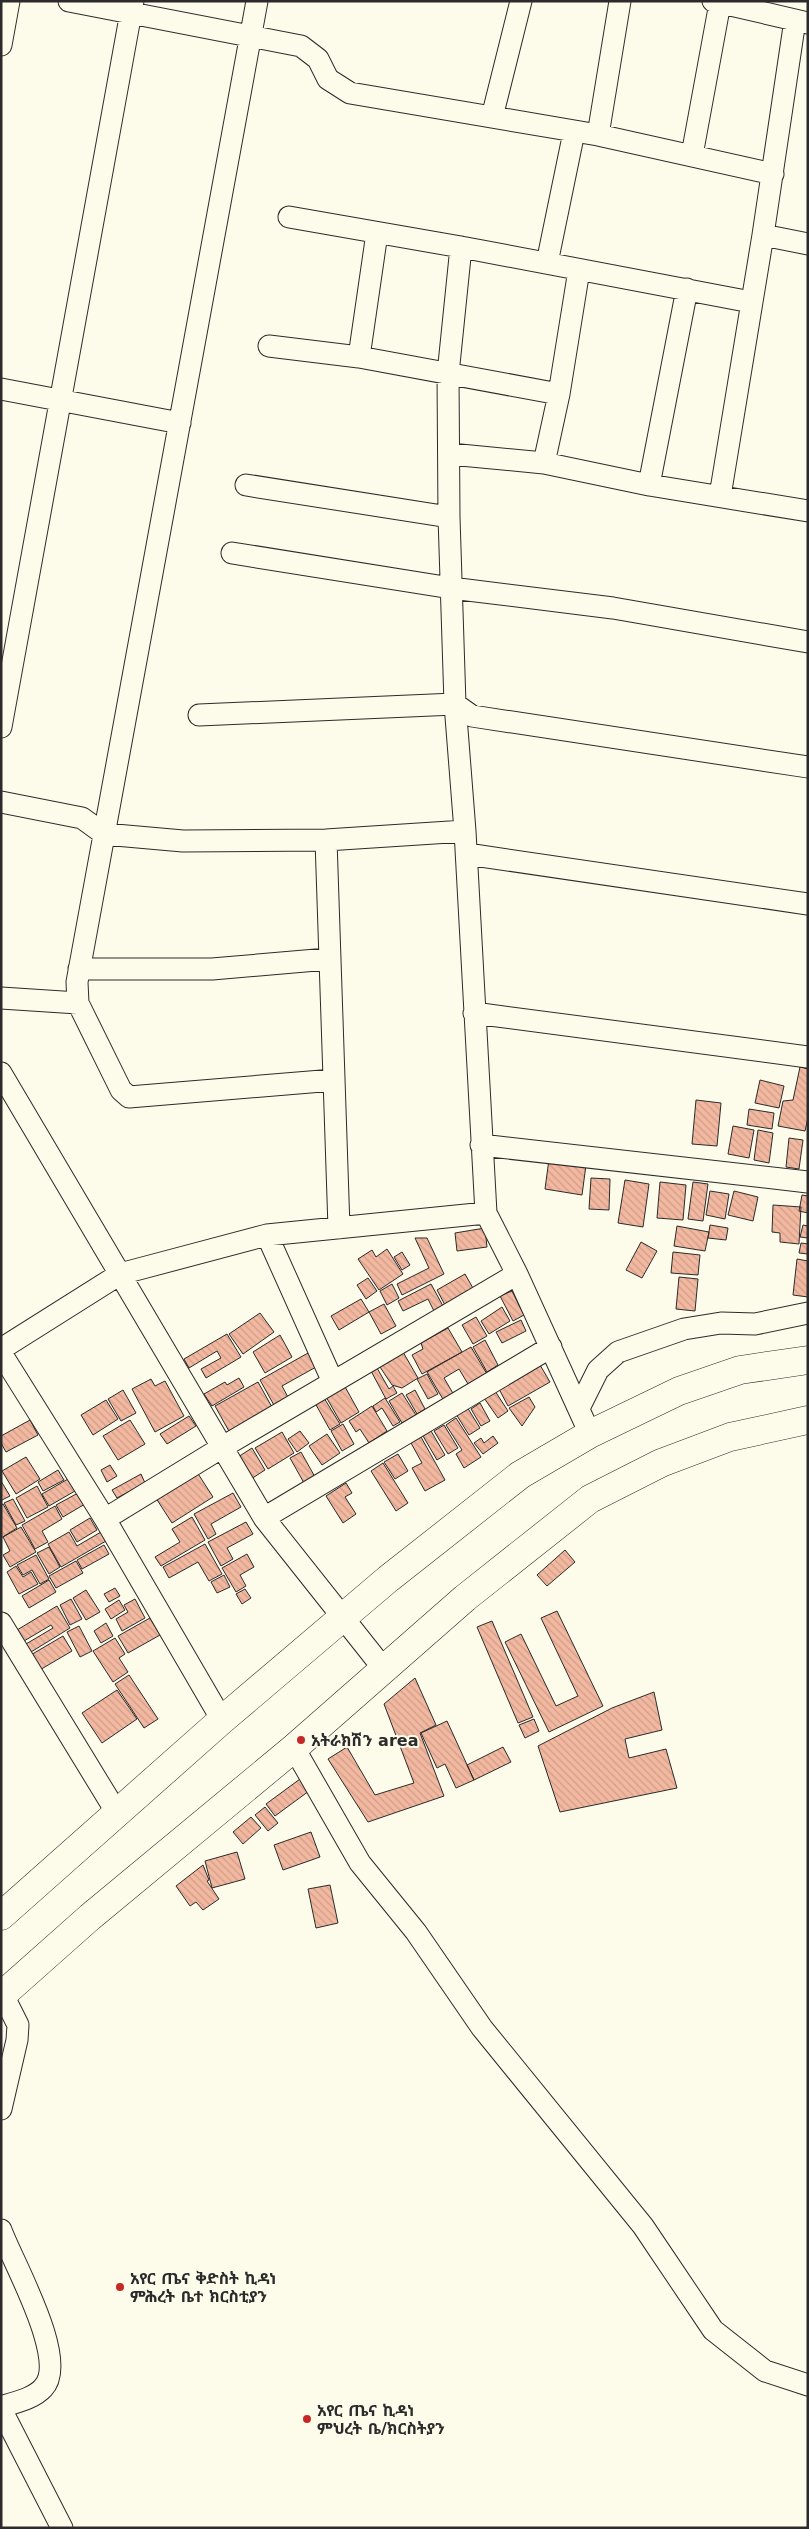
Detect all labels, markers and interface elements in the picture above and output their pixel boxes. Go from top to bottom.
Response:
place label: አትራክሽን area [311,1731,418,1750]
marker: አትራክሽን area [295,1734,307,1746]
place label: አየር ጤና ቅድስት ኪዳነ ምሕረት ቤተ ክርስቲያን [130,2269,276,2306]
marker: አየር ጤና ቅድስት ኪዳነ ምሕረት ቤተ ክርስቲያን [114,2281,126,2293]
place label: አየር ጤና ኪዳነ ምህረት ቤ/ክርስትያን [317,2401,445,2438]
marker: አየር ጤና ኪዳነ ምህረት ቤ/ክርስትያን [301,2413,313,2425]

